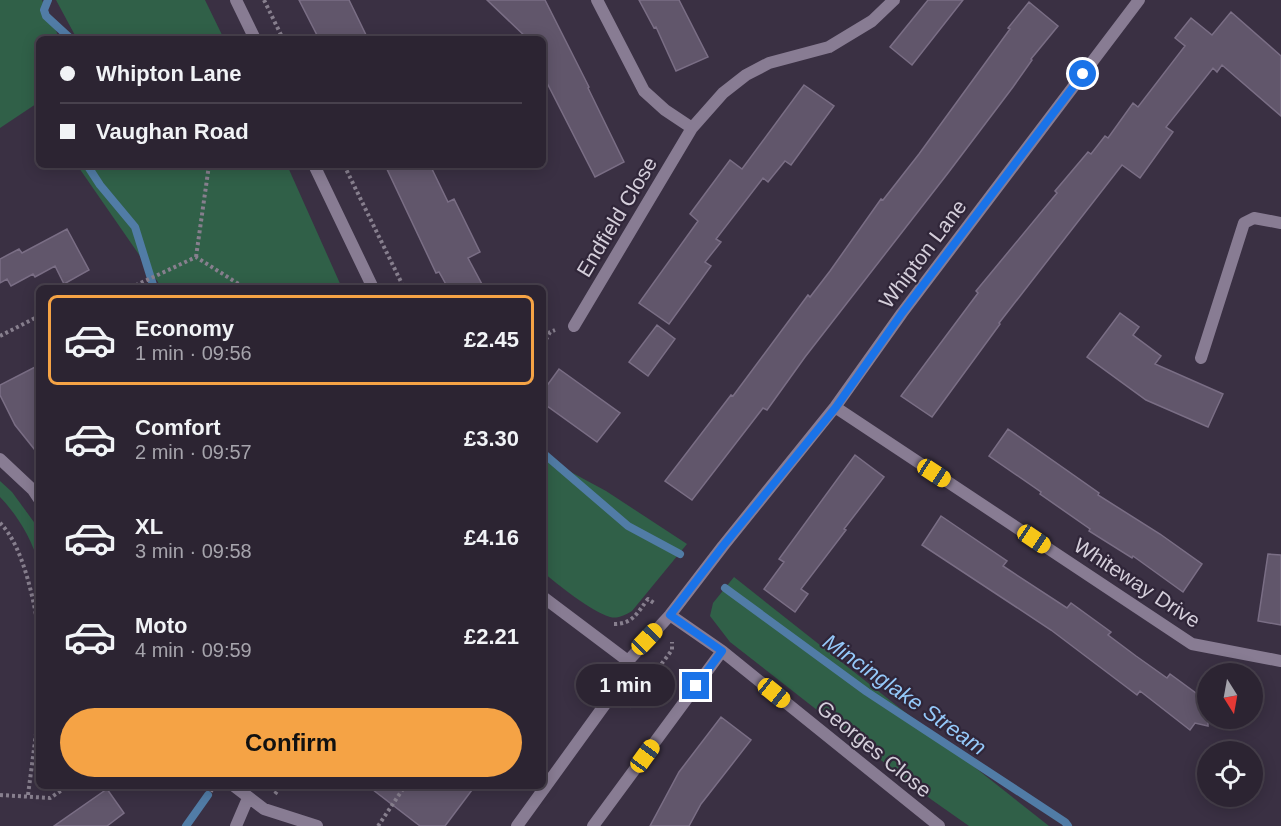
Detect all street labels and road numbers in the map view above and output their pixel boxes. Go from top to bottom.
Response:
street label: Endfield Close [572,153,661,281]
street label: Whipton Lane [874,195,971,312]
street label: Whiteway Drive [1070,533,1205,632]
street label: Georges Close [813,696,936,802]

